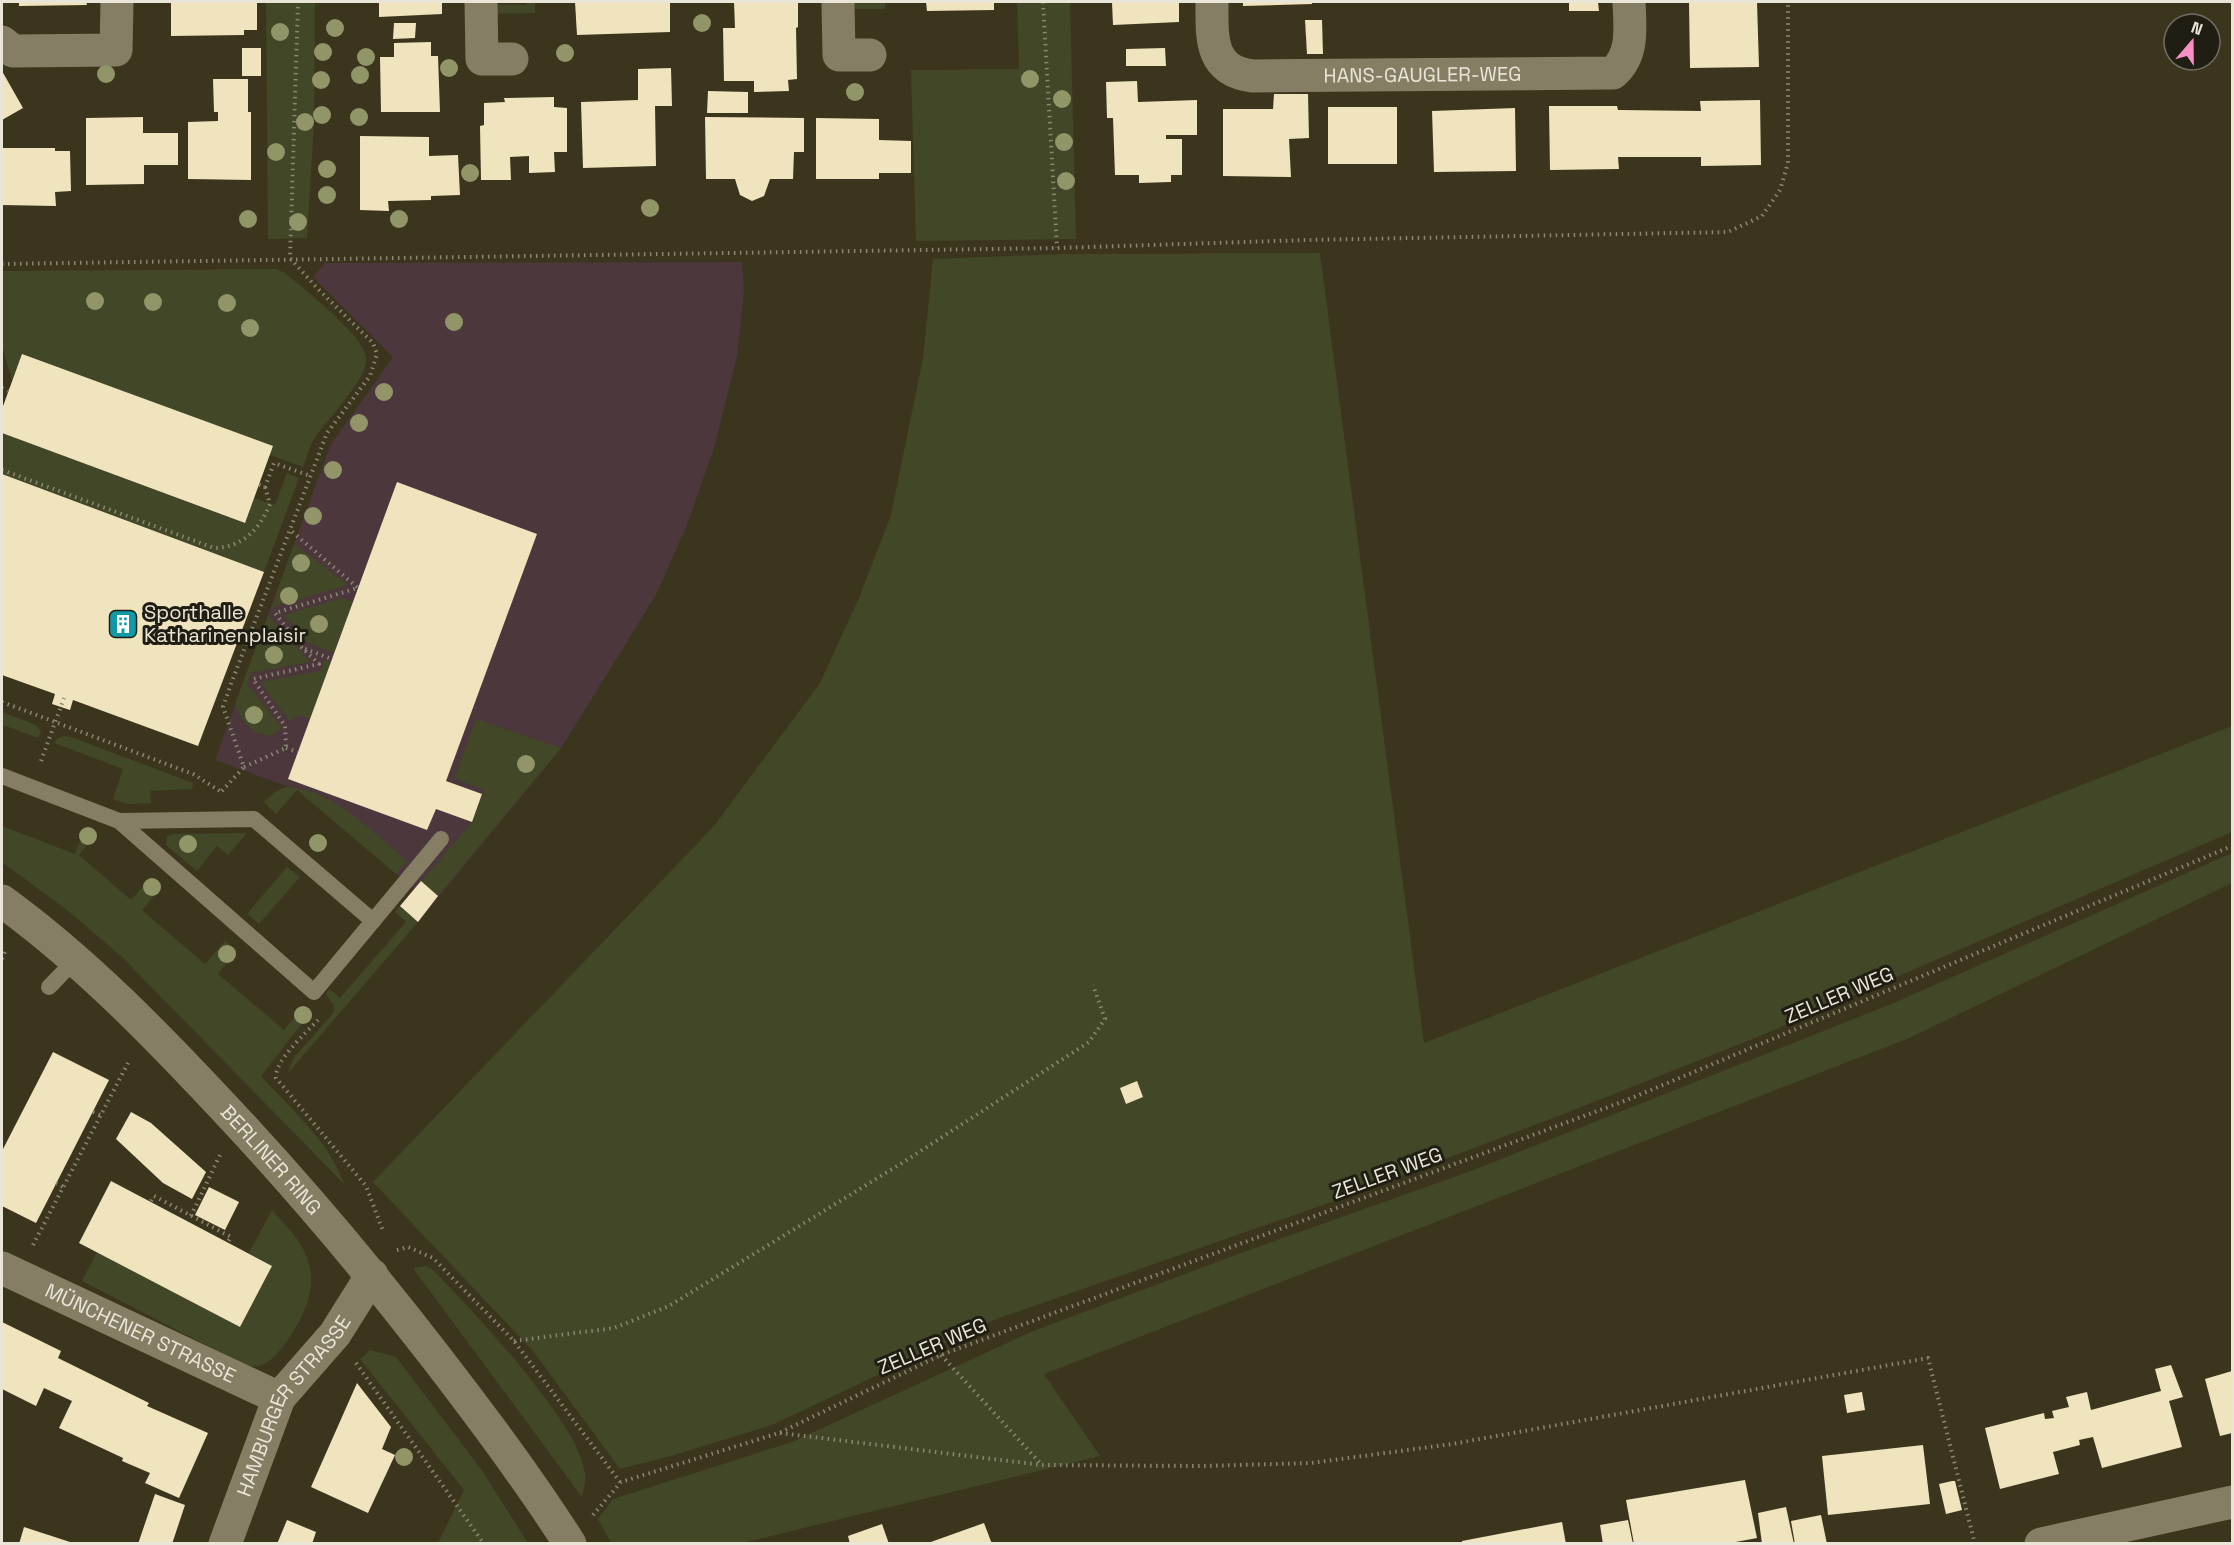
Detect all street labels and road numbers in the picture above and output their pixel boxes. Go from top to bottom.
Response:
street label: HANS-GAUGLER-WEG [1323,61,1522,88]
street label: ZELLER WEG [1781,960,1897,1030]
street label: BERLINER RING [215,1099,327,1220]
street label: ZELLER WEG [1328,1141,1446,1205]
street label: MÜNCHENER STRASSE [41,1277,240,1389]
street label: HAMBURGER STRASSE [231,1310,356,1500]
street label: ZELLER WEG [874,1311,990,1381]

